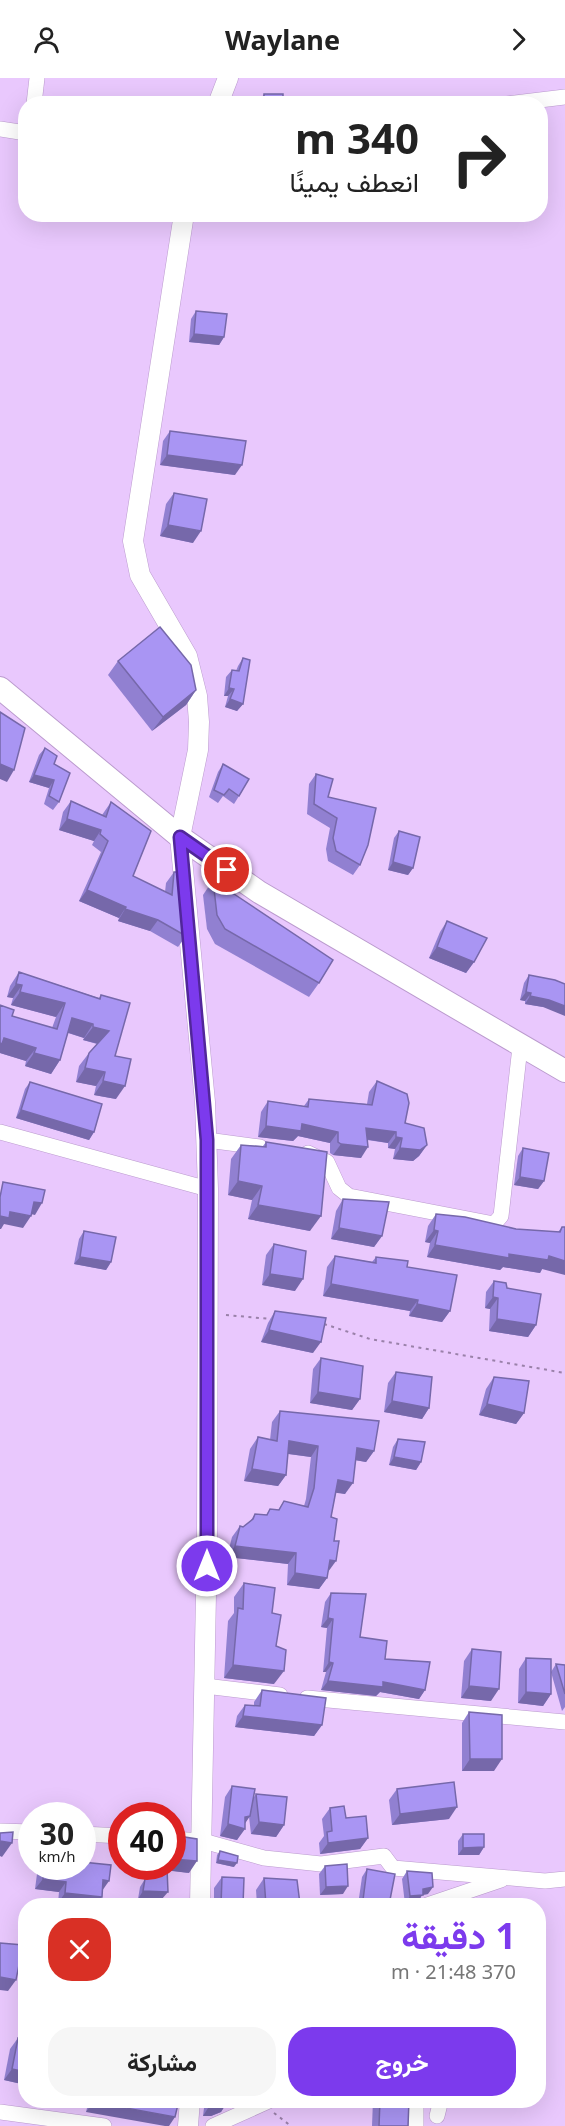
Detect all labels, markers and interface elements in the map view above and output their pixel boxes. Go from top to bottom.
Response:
text: Waylane [225,21,340,58]
icon: person [30,23,63,56]
icon: forward [502,23,535,56]
text: 340 m [295,109,419,166]
icon: right [440,120,518,198]
text: انعطف يمينًا [289,163,419,200]
pin [201,844,252,895]
icon: arrive [210,853,243,886]
position arrow [175,1534,239,1598]
speed limit sign: 40 [108,1802,186,1880]
text: 30 [40,1813,74,1854]
text: km/h [39,1846,75,1866]
text: 1 دقيقة [401,1911,516,1960]
button: close [48,1918,111,1981]
text: 370 m · 21:48 [391,1958,516,1985]
button: مشاركة [48,2027,276,2096]
button: خروج [288,2027,516,2096]

